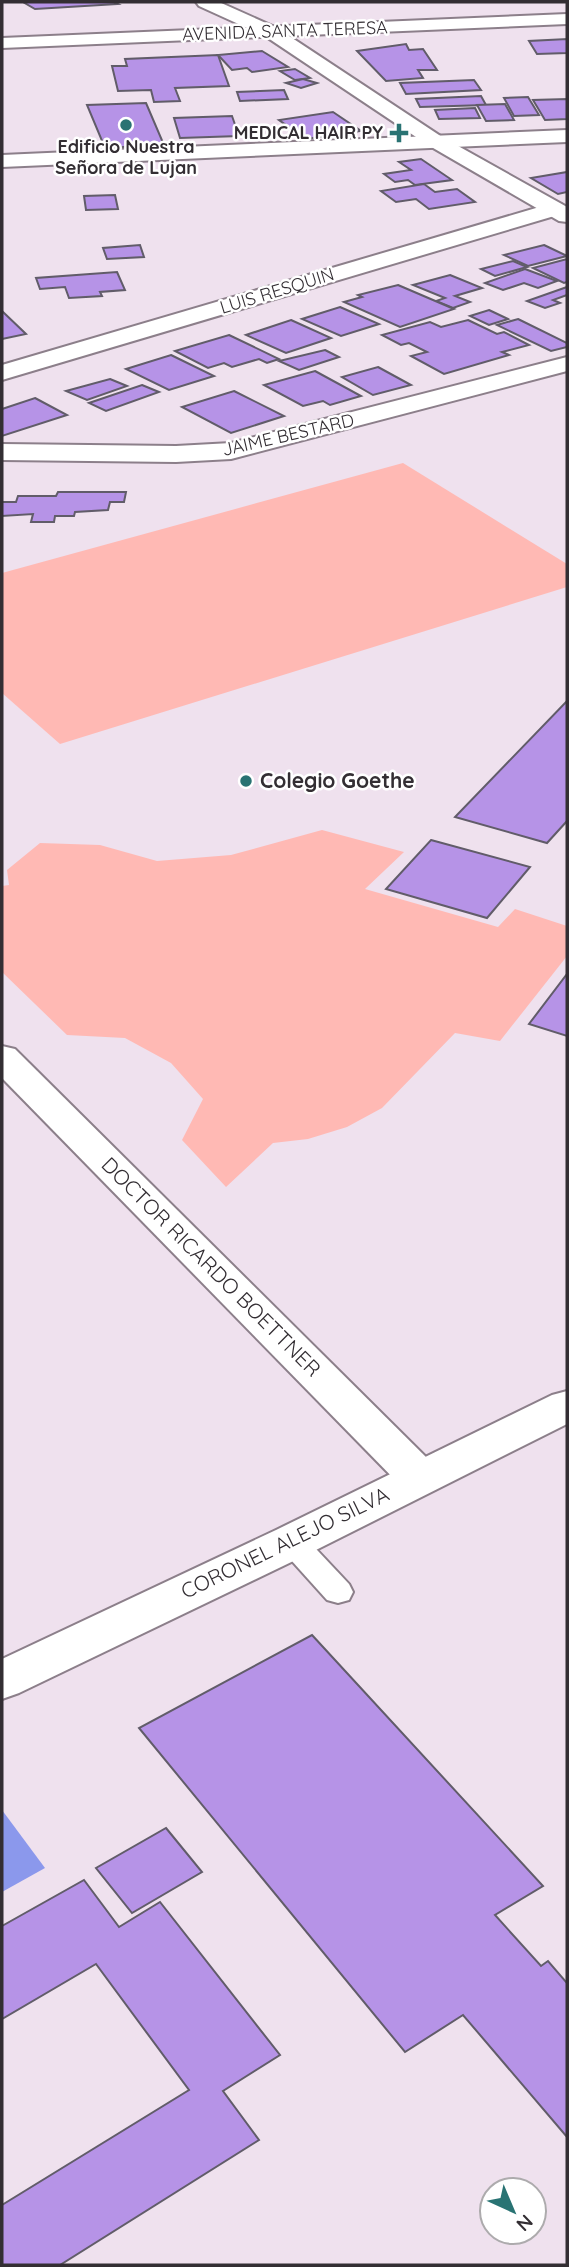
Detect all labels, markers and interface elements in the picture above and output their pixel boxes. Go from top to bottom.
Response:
street label: AVENIDA SANTA TERESA [182,15,389,46]
marker: Edificio Nuestra Señora de Lujan [118,117,134,133]
place label: MEDICAL HAIR PY [234,121,383,144]
marker: MEDICAL HAIR PY [389,123,409,143]
place label: Edificio Nuestra Señora de Lujan [55,135,197,179]
street label: LUIS RESQUIN [217,262,337,319]
street label: JAIME BESTARD [220,408,356,461]
place label: Colegio Goethe [260,767,415,793]
marker: Colegio Goethe [238,773,254,789]
street label: DOCTOR RICARDO BOETTNER [97,1151,327,1381]
street label: CORONEL ALEJO SILVA [176,1480,393,1604]
north arrow [478,2176,548,2246]
text: N [511,2210,538,2237]

